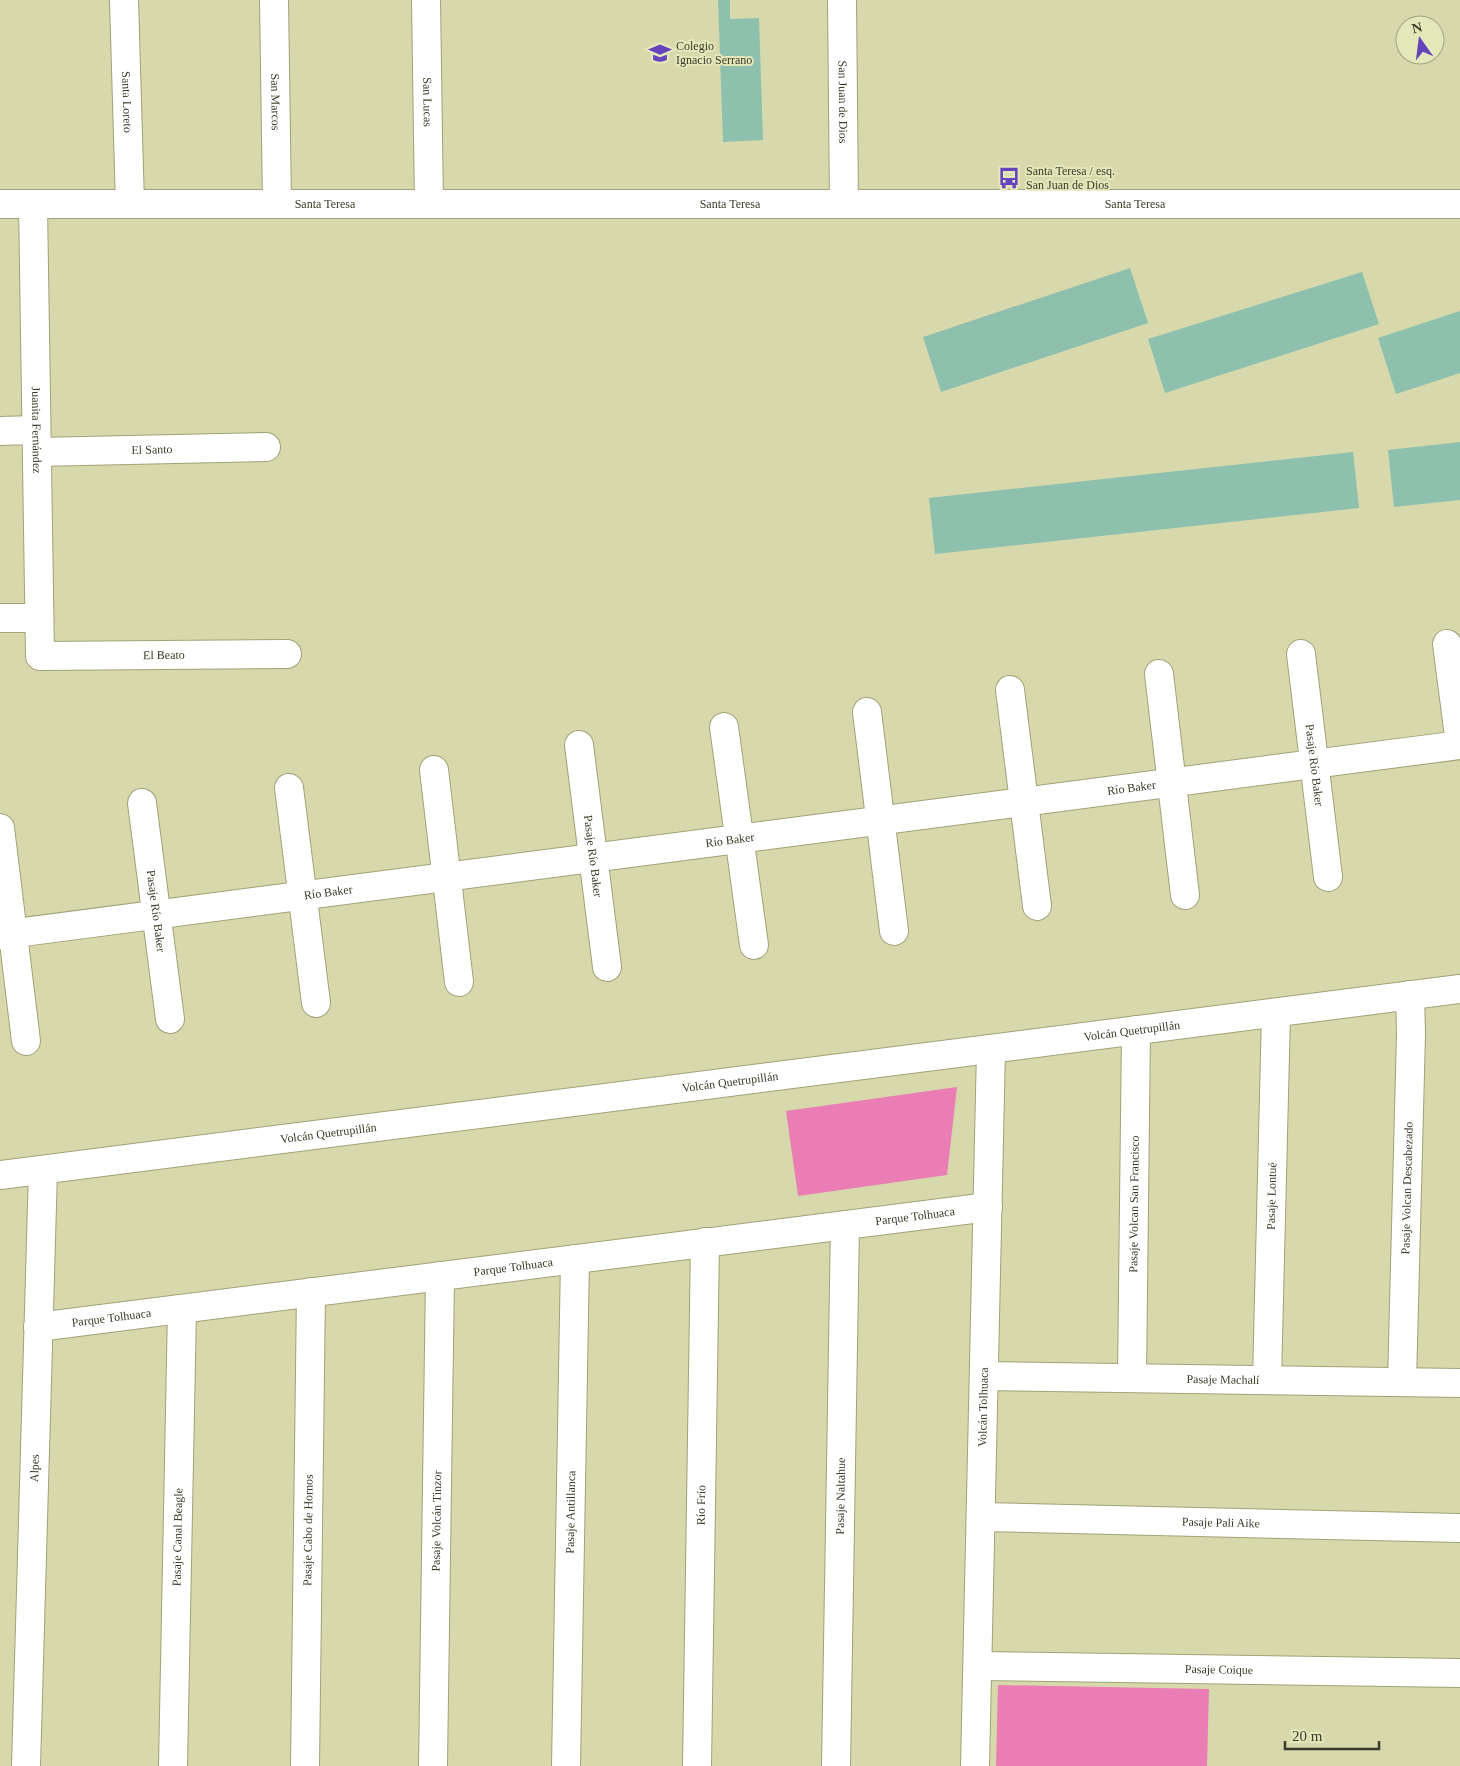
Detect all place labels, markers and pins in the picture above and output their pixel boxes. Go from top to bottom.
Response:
place label: Colegio Ignacio Serrano [676,39,752,67]
school or university icon: Colegio Ignacio Serrano [647,40,673,66]
place label: Santa Teresa / esq. San Juan de Dios [1026,164,1115,192]
bus stop icon: Santa Teresa / esq. San Juan de Dios [996,165,1022,191]

